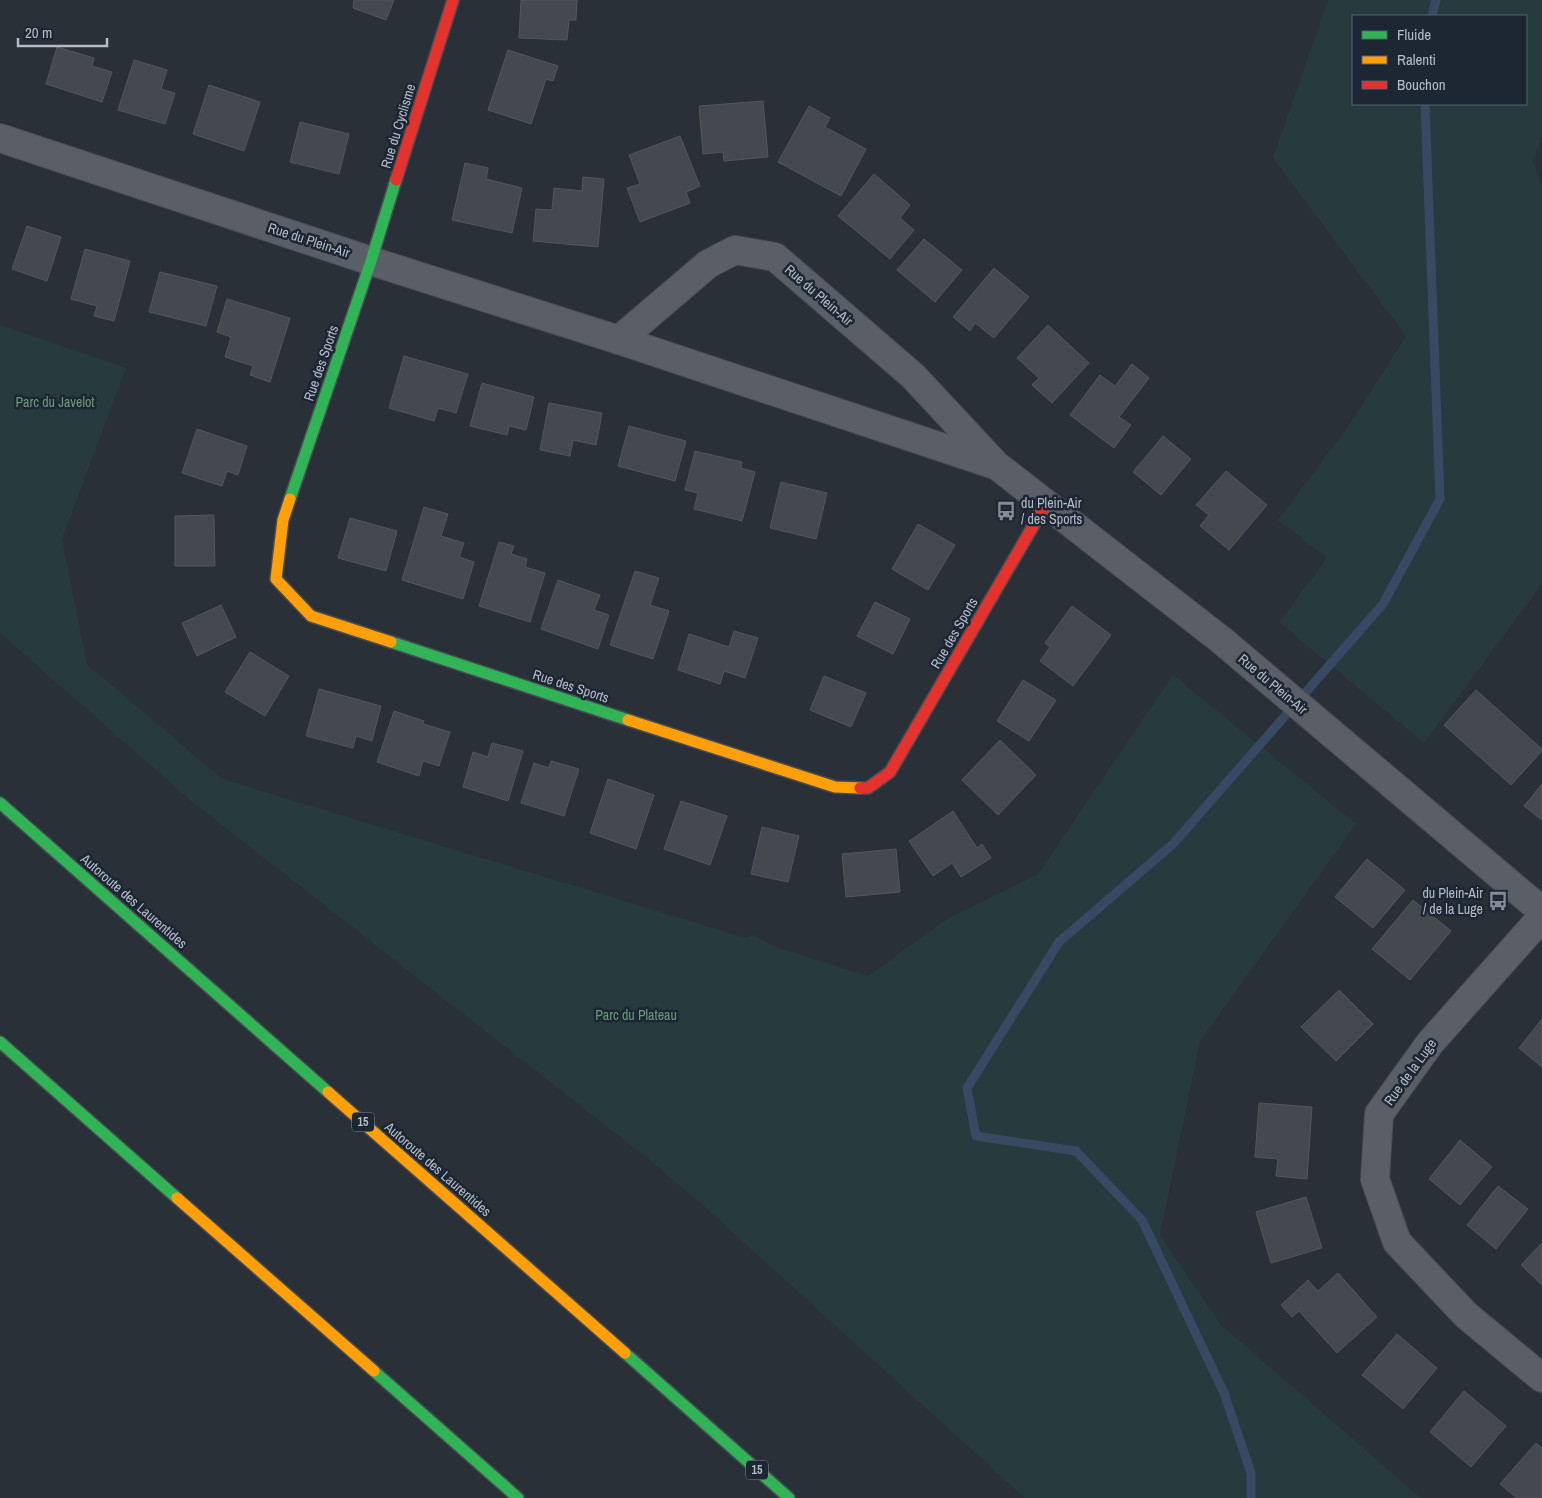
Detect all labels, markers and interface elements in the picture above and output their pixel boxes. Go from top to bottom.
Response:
scale bar [18,15,106,47]
legend [1352,15,1527,105]
text: 20 m [25,22,52,43]
text: Fluide [1397,24,1431,45]
text: Ralenti [1397,49,1436,70]
text: Bouchon [1397,74,1446,95]
street label: Rue du Cyclisme [377,82,419,170]
street label: Rue du Plein-Air [266,218,352,262]
street label: Rue du Plein-Air [781,260,857,330]
street label: Rue des Sports [300,322,342,403]
park label: Parc du Javelot [15,393,95,411]
place label: du Plein-Air / des Sports [1021,494,1083,528]
bus stop icon: du Plein-Air / des Sports [995,500,1017,522]
street label: Rue des Sports [926,594,982,672]
street label: Rue du Plein-Air [1235,650,1311,718]
street label: Rue des Sports [531,665,612,707]
street label: Autoroute des Laurentides [76,849,191,952]
place label: du Plein-Air / de la Luge [1422,884,1483,918]
bus stop icon: du Plein-Air / de la Luge [1487,890,1509,912]
park label: Parc du Plateau [595,1006,677,1024]
street label: Rue de la Luge [1380,1035,1440,1109]
road number: 15 [352,1112,374,1132]
street label: Autoroute des Laurentides [380,1117,495,1220]
road number: 15 [746,1460,768,1480]

